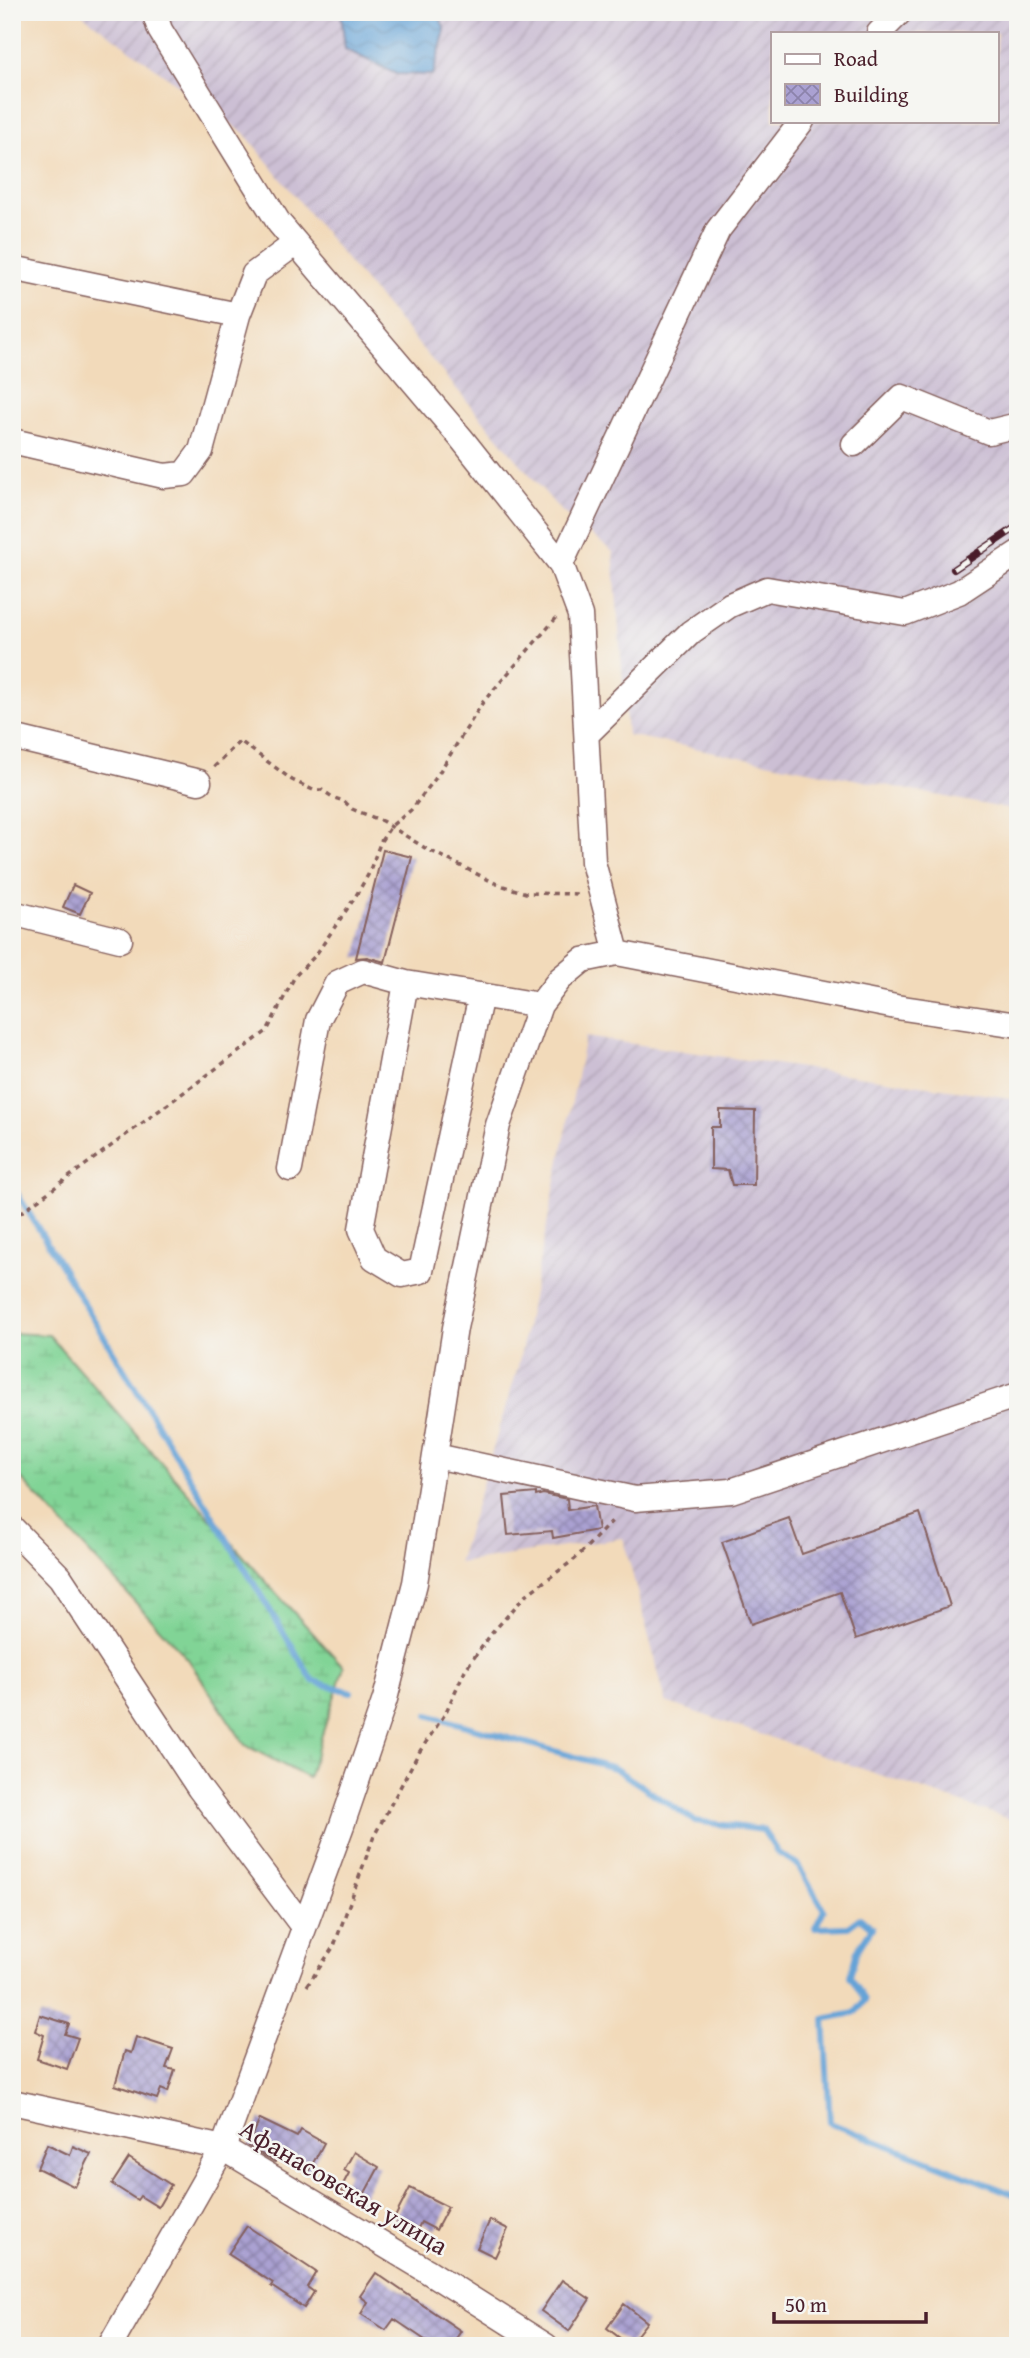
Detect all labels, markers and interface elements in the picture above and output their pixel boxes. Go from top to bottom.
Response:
legend [771,32,998,122]
text: Road [834,43,879,74]
text: Building [834,79,909,110]
street label: Афанасовская улица [233,2109,456,2265]
scale bar [774,2281,927,2325]
text: 50 m [785,2289,827,2320]

